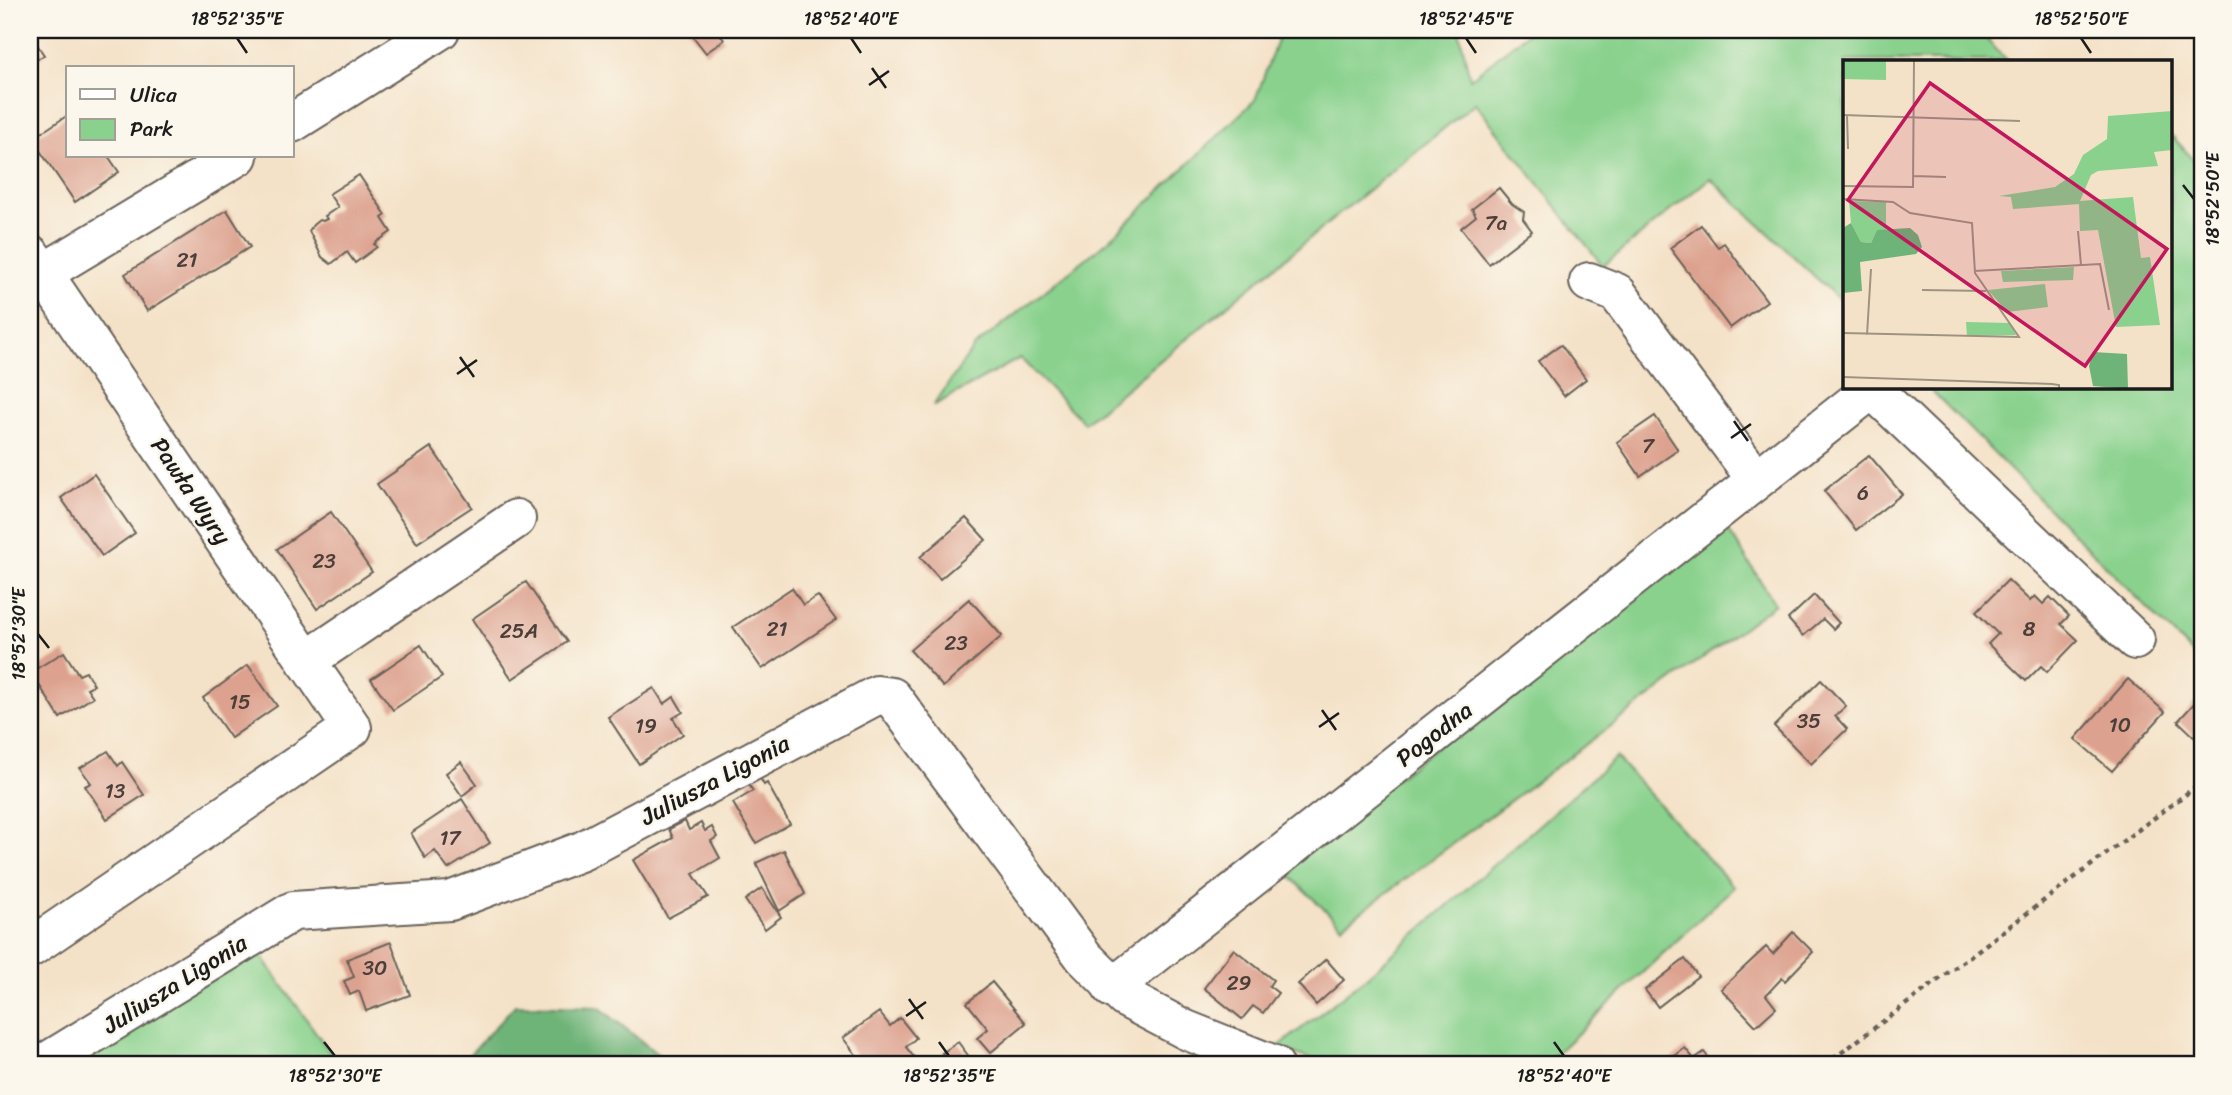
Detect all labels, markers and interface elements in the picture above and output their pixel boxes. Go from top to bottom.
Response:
text: 18°52'35"E [191,3,284,35]
text: 18°52'40"E [804,3,899,35]
text: 18°52'45"E [1419,3,1514,35]
text: 18°52'50"E [2034,3,2129,35]
inset map [1843,60,2172,388]
legend [66,66,294,158]
text: Ulica [130,76,177,114]
text: Park [130,110,173,148]
text: 18°52'50"E [2197,151,2229,246]
house number: 7a [1485,204,1508,242]
house number: 21 [176,241,198,279]
house number: 7 [1642,427,1656,465]
street label: Pawła Wyry [139,428,243,554]
house number: 6 [1857,474,1869,512]
house number: 23 [312,542,336,580]
text: 18°52'30"E [3,586,35,681]
house number: 21 [766,610,788,648]
house number: 8 [2023,610,2036,648]
house number: 25A [500,612,538,650]
house number: 23 [944,624,968,662]
house number: 15 [229,683,251,721]
street label: Pogodna [1386,690,1482,778]
house number: 35 [1797,702,1821,740]
house number: 10 [2109,706,2131,744]
house number: 19 [635,707,657,745]
street label: Juliusza Ligonia [632,722,798,838]
house number: 13 [105,772,126,810]
house number: 17 [440,819,463,857]
street label: Juliusza Ligonia [93,922,257,1046]
house number: 30 [363,949,387,987]
house number: 29 [1226,964,1252,1002]
text: 18°52'30"E [288,1060,383,1092]
text: 18°52'35"E [903,1060,996,1092]
text: 18°52'40"E [1517,1060,1612,1092]

